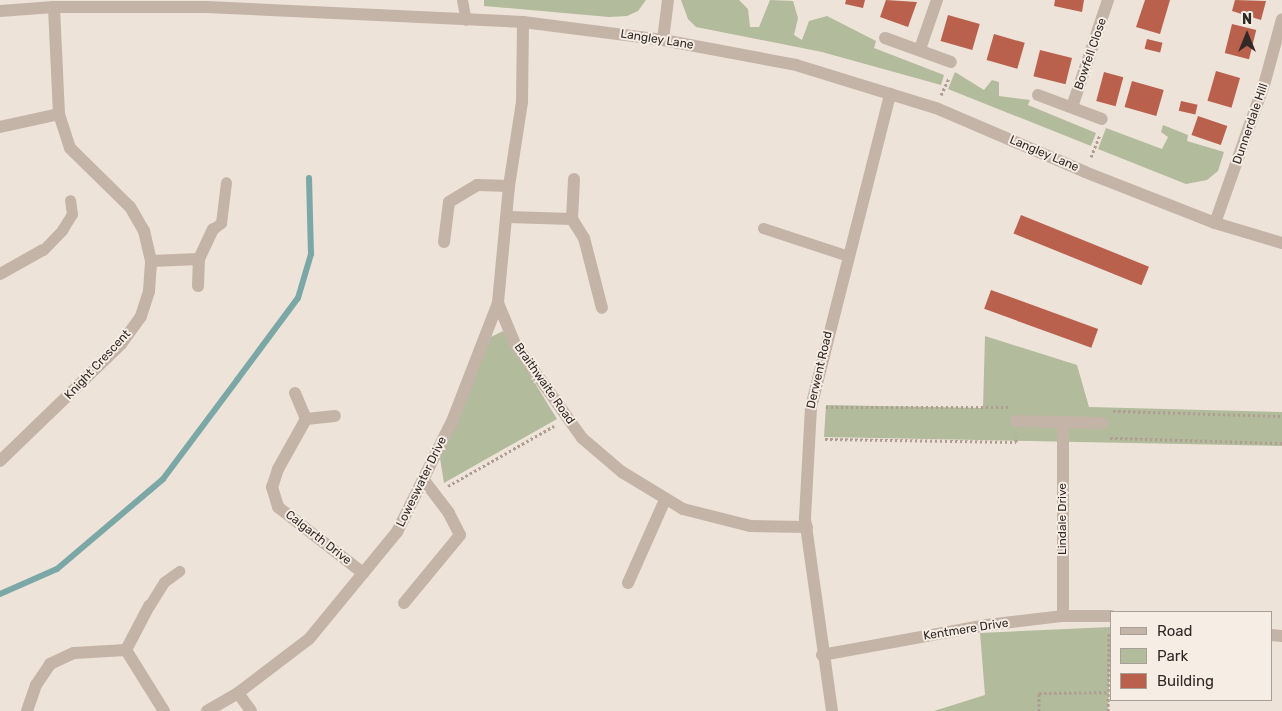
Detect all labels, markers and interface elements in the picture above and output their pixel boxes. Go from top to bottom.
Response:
north arrow [1222,10,1272,60]
text: N [1242,11,1252,28]
street label: Bowfell Close [1072,16,1110,92]
street label: Langley Lane [619,27,695,53]
street label: Dunnerdale Hill [1230,82,1272,166]
street label: Langley Lane [1007,133,1081,175]
street label: Knight Crescent [62,327,134,403]
street label: Derwent Road [804,330,836,410]
street label: Braithwaite Road [511,341,577,427]
street label: Loweswater Drive [394,434,450,530]
street label: Lindale Drive [1056,483,1070,555]
street label: Calgarth Drive [282,508,354,568]
legend [1110,611,1272,701]
street label: Kentmere Drive [922,616,1010,644]
text: Road [1157,622,1193,640]
text: Park [1157,647,1188,665]
text: Building [1157,672,1214,690]

